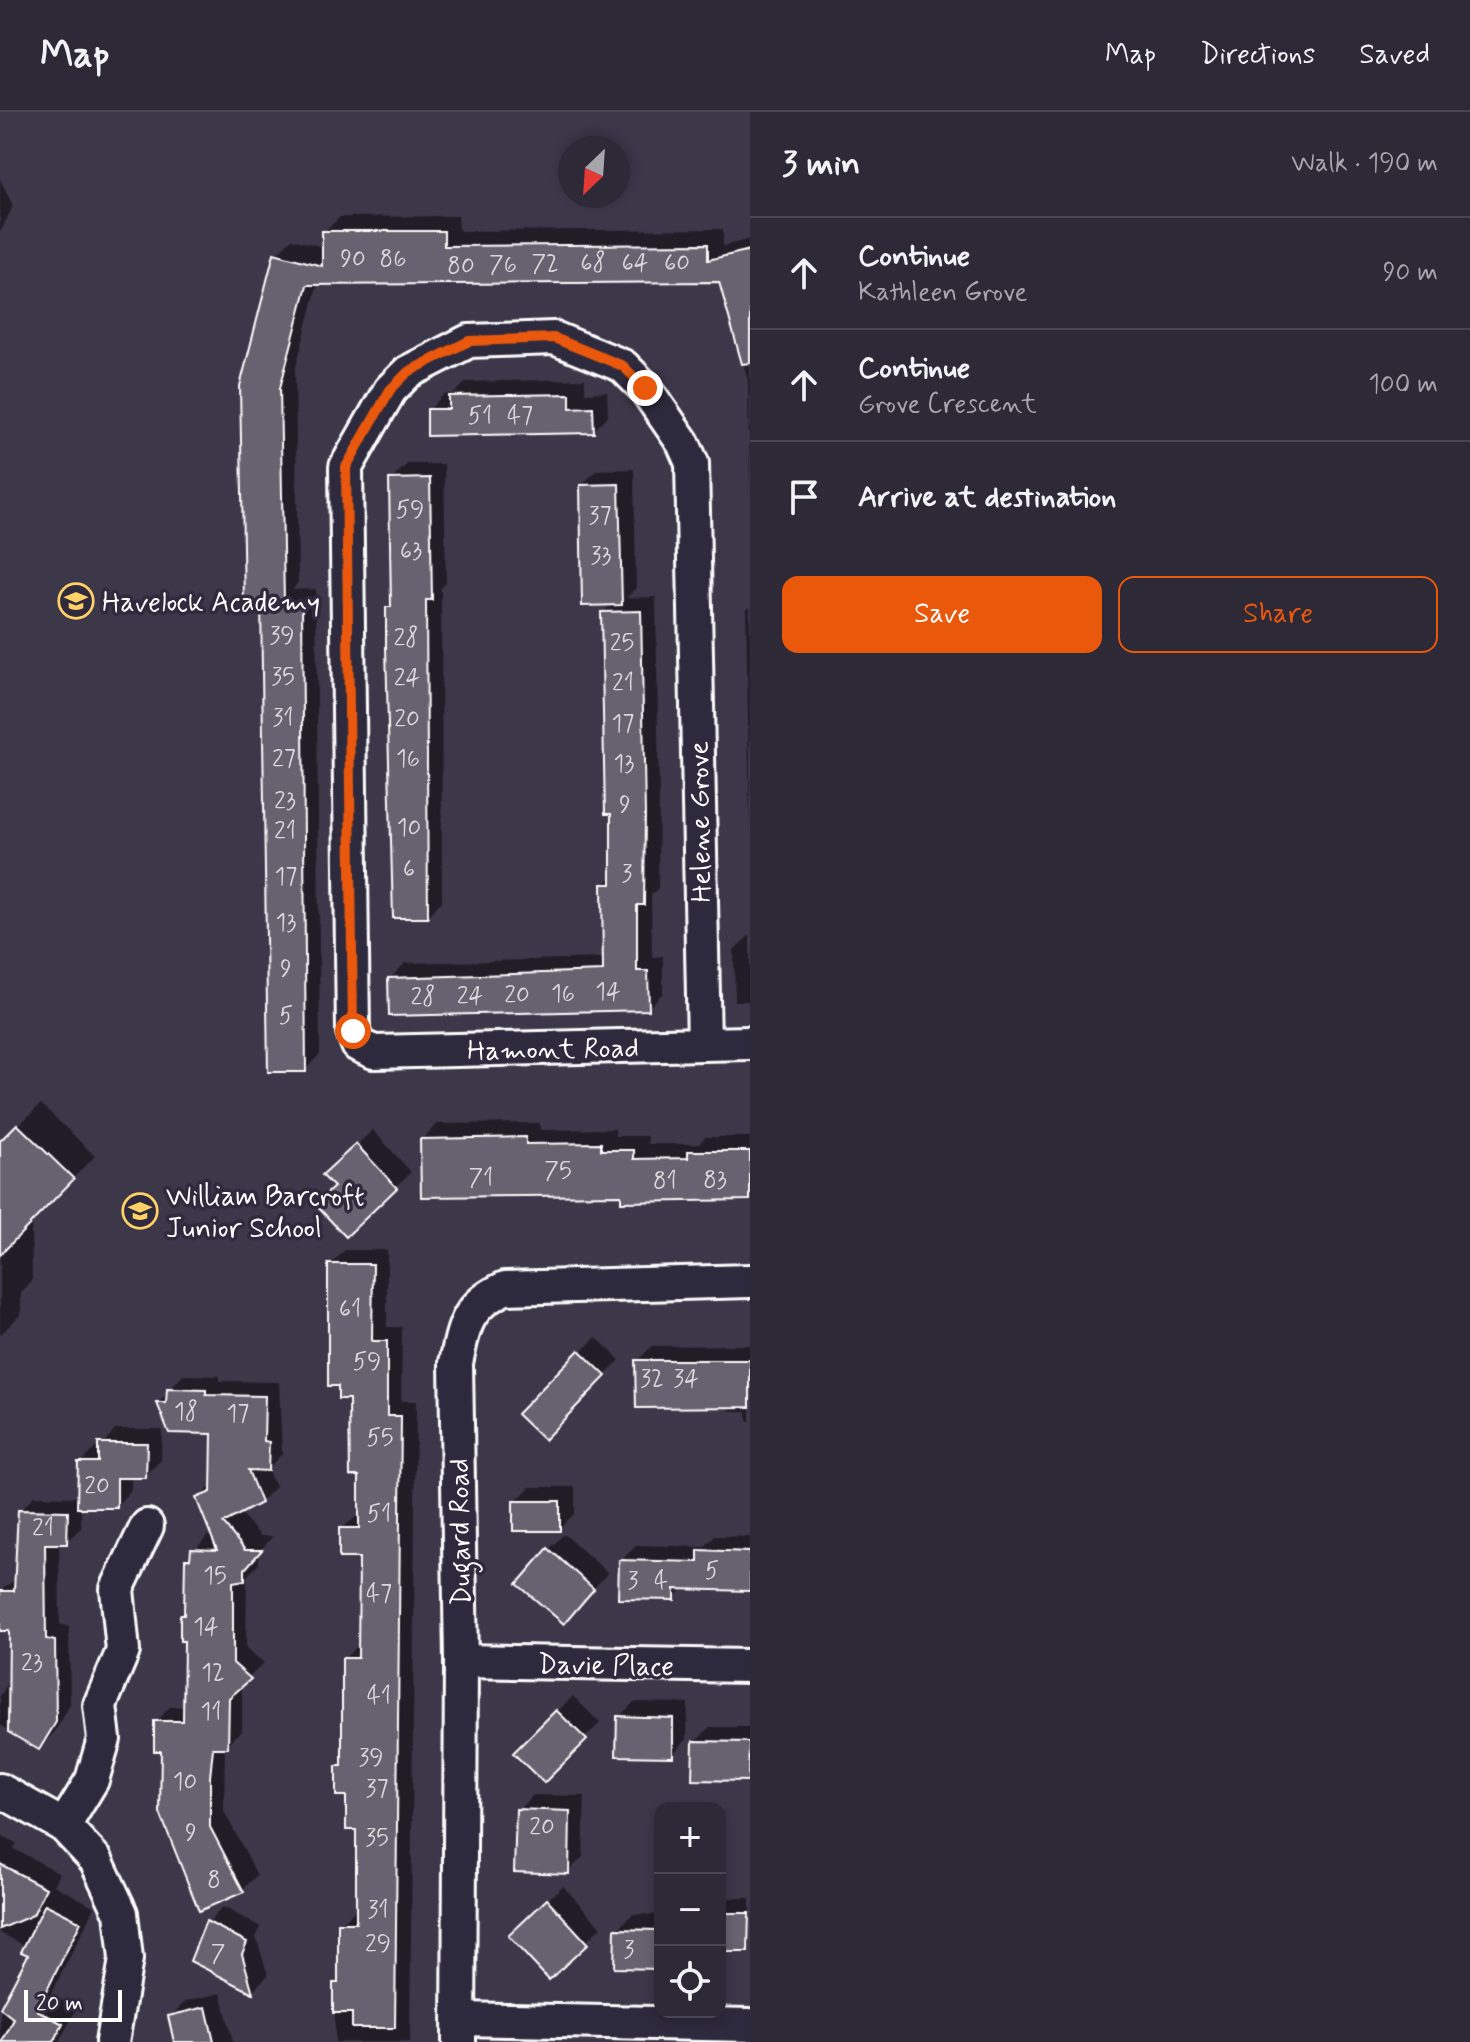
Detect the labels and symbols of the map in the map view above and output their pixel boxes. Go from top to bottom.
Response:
north arrow [558,136,630,208]
house number: 90 [340,244,366,275]
house number: 86 [380,244,406,275]
house number: 68 [580,248,606,279]
house number: 64 [622,248,648,279]
house number: 60 [664,248,690,279]
house number: 72 [531,249,559,280]
house number: 76 [489,250,517,281]
house number: 80 [447,251,475,282]
route end [627,370,663,406]
house number: 51 [468,401,492,432]
house number: 47 [507,401,533,432]
house number: 59 [396,495,424,526]
house number: 37 [589,501,611,532]
house number: 63 [400,536,422,567]
house number: 33 [591,541,612,572]
school or university icon: Havelock Academy [57,582,95,620]
place label: Havelock Academy [102,585,320,622]
house number: 39 [269,621,295,652]
house number: 28 [394,623,418,654]
house number: 25 [610,628,634,659]
house number: 35 [271,662,295,693]
house number: 24 [394,663,420,694]
house number: 21 [612,668,634,699]
house number: 31 [272,703,294,734]
house number: 20 [394,704,420,735]
house number: 17 [612,709,634,740]
street label: Helene Grove [682,741,721,903]
house number: 27 [272,744,296,775]
house number: 16 [396,744,420,775]
house number: 13 [614,749,634,780]
house number: 23 [274,786,296,817]
house number: 9 [619,790,631,821]
house number: 10 [397,813,421,844]
house number: 21 [274,816,296,847]
house number: 6 [403,854,415,885]
house number: 3 [622,859,633,890]
house number: 17 [275,862,297,893]
house number: 13 [276,908,296,939]
house number: 9 [280,954,292,985]
house number: 14 [595,977,621,1008]
house number: 16 [551,979,575,1010]
house number: 20 [504,980,530,1011]
house number: 24 [457,981,483,1012]
house number: 28 [411,982,435,1013]
house number: 5 [279,1001,293,1032]
route start [335,1013,371,1049]
street label: Hamont Road [467,1031,639,1070]
house number: 75 [544,1156,572,1187]
house number: 71 [469,1163,493,1194]
house number: 83 [703,1165,727,1196]
house number: 81 [653,1166,677,1197]
place label: William Barcroft Junior School [166,1179,365,1248]
school or university icon: William Barcroft Junior School [121,1192,159,1230]
house number: 61 [339,1294,361,1325]
house number: 59 [353,1347,381,1378]
house number: 32 [640,1364,664,1395]
house number: 34 [673,1364,699,1395]
house number: 18 [174,1397,198,1428]
house number: 17 [227,1399,249,1430]
house number: 55 [366,1423,394,1454]
street label: Dugard Road [442,1458,484,1606]
house number: 20 [84,1471,110,1502]
house number: 51 [367,1499,391,1530]
house number: 21 [32,1513,54,1544]
house number: 5 [705,1556,719,1587]
house number: 15 [203,1561,227,1592]
house number: 3 [628,1566,639,1597]
house number: 4 [654,1566,668,1597]
house number: 47 [366,1579,392,1610]
house number: 14 [193,1612,219,1643]
street label: Davie Place [538,1647,674,1686]
house number: 23 [21,1648,43,1679]
house number: 12 [201,1658,225,1689]
house number: 41 [367,1681,391,1712]
house number: 11 [200,1697,222,1728]
house number: 39 [358,1743,384,1774]
house number: 10 [173,1767,197,1798]
house number: 37 [366,1774,388,1805]
house number: 20 [529,1812,555,1843]
house number: 9 [185,1818,197,1849]
house number: 35 [365,1823,389,1854]
house number: 8 [207,1865,221,1896]
house number: 31 [367,1895,389,1926]
house number: 29 [365,1929,391,1960]
house number: 3 [624,1935,635,1966]
house number: 7 [211,1939,225,1970]
scale bar [24,1986,122,2022]

